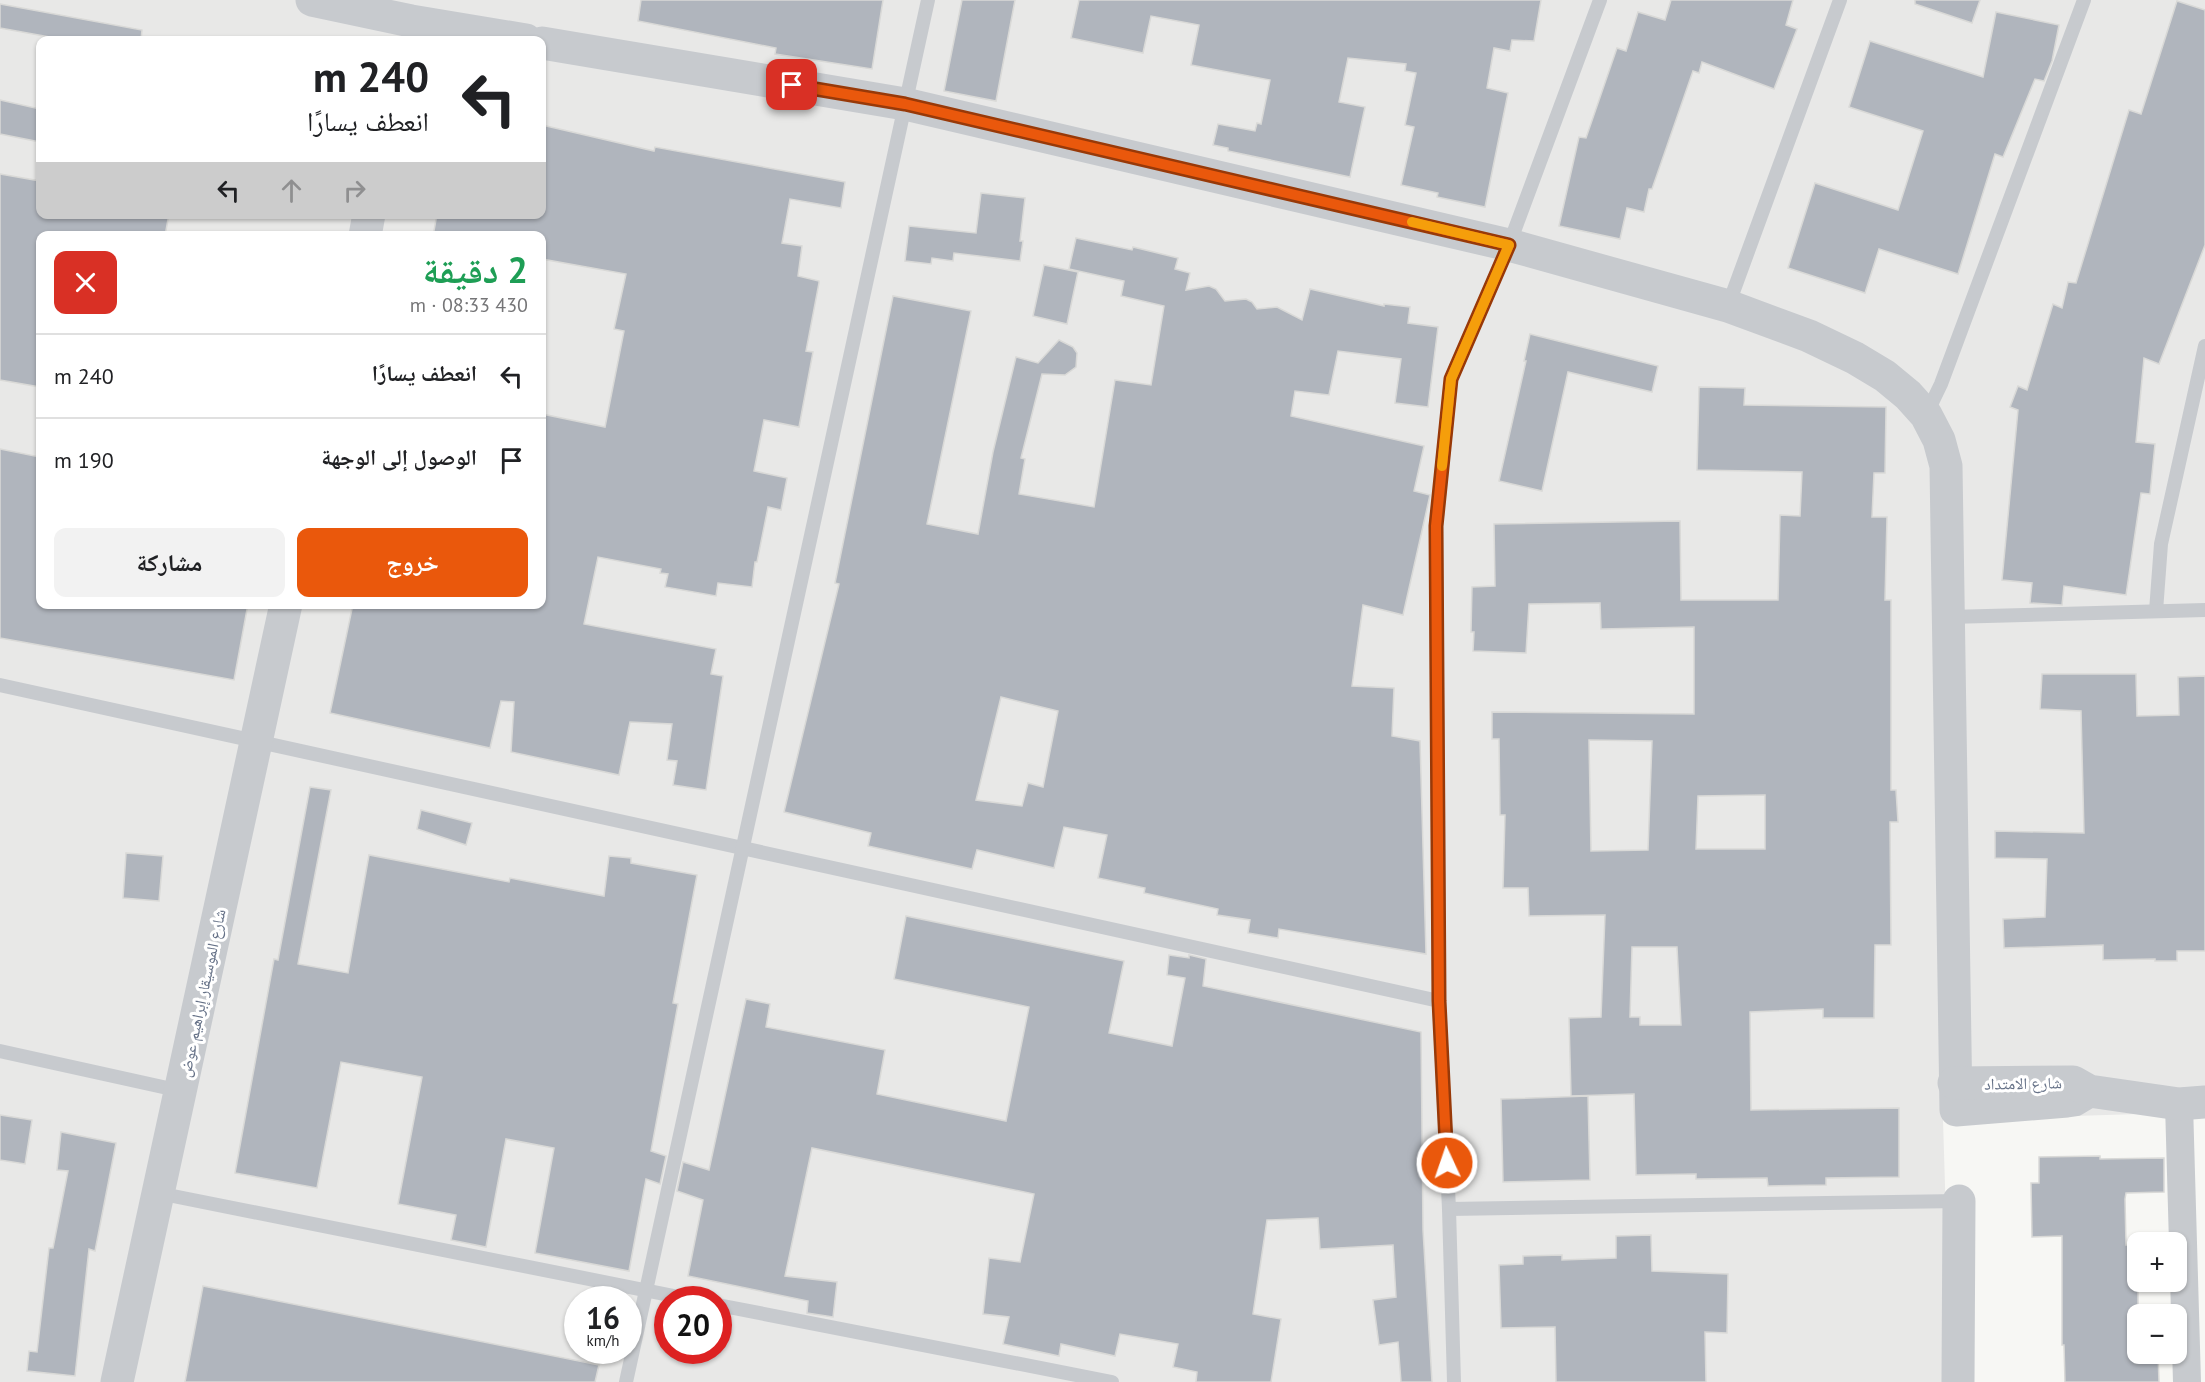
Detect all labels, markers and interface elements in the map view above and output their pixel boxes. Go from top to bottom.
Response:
text: 240 m [313,49,429,104]
pin [766,59,817,110]
icon: left [450,60,528,138]
icon: arrive [775,68,808,101]
text: انعطف يسارًا [307,104,429,138]
icon: left [212,174,245,207]
icon: ahead [275,174,308,207]
icon: right [338,174,371,207]
text: 2 دقيقة [423,246,528,293]
button: close [54,251,117,314]
text: 430 m · 08:33 [410,292,528,318]
text: انعطف يسارًا [372,359,477,387]
icon: left [495,360,528,393]
text: 240 m [54,362,114,390]
text: الوصول إلى الوجهة [321,443,477,471]
icon: arrive [495,444,528,477]
text: 190 m [54,446,114,474]
button: مشاركة [54,528,285,597]
button: خروج [297,528,528,597]
street label: شارع الموسيقار إبراهيم عوض [174,907,231,1079]
street label: شارع الامتداد [1984,1072,2062,1095]
position arrow [1415,1131,1479,1195]
map controls [2127,1232,2187,1364]
button: + [2127,1232,2187,1292]
speed limit sign: 20 [654,1286,732,1364]
text: 16 [586,1298,620,1337]
button: − [2127,1304,2187,1364]
text: km/h [587,1331,619,1350]

